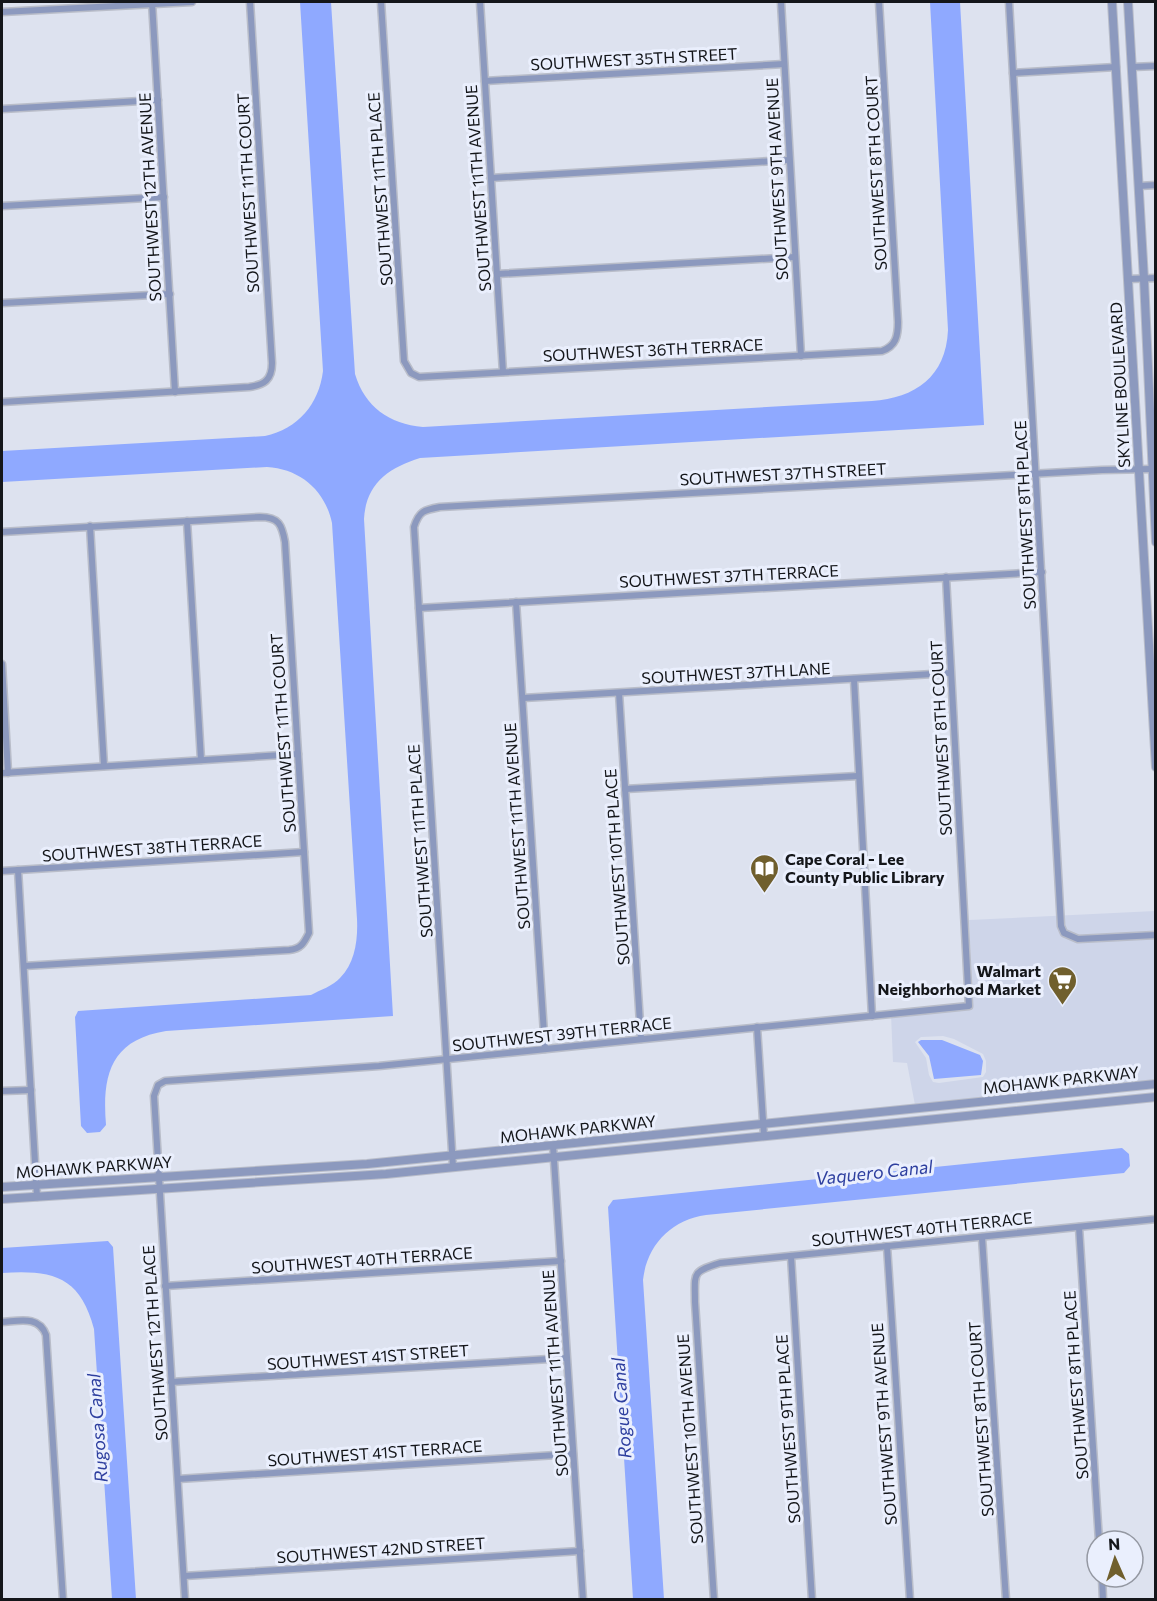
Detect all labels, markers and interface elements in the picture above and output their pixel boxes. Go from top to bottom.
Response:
street label: SOUTHWEST 35TH STREET [530,44,738,73]
street label: SOUTHWEST 8TH COURT [861,75,890,271]
street label: SOUTHWEST 9TH AVENUE [762,77,791,281]
street label: SOUTHWEST 11TH AVENUE [461,84,494,292]
street label: SOUTHWEST 12TH AVENUE [135,92,164,302]
street label: SOUTHWEST 11TH PLACE [363,92,396,286]
street label: SOUTHWEST 11TH COURT [233,93,262,293]
street label: SKYLINE BOULEVARD [1106,302,1133,468]
street label: SOUTHWEST 36TH TERRACE [542,334,764,365]
street label: SOUTHWEST 8TH PLACE [1010,420,1039,610]
street label: SOUTHWEST 37TH STREET [679,459,887,488]
street label: SOUTHWEST 37TH TERRACE [619,560,839,591]
street label: SOUTHWEST 11TH COURT [266,633,299,833]
street label: SOUTHWEST 8TH COURT [926,640,955,836]
street label: SOUTHWEST 37TH LANE [641,658,831,687]
street label: SOUTHWEST 11TH AVENUE [500,722,533,930]
street label: SOUTHWEST 11TH PLACE [403,744,436,938]
street label: SOUTHWEST 10TH PLACE [600,768,633,966]
street label: SOUTHWEST 38TH TERRACE [41,830,263,865]
place label: Cape Coral - Lee County Public Library [785,849,945,886]
library icon: Cape Coral - Lee County Public Library [748,852,780,894]
place label: Walmart Neighborhood Market [877,961,1041,998]
supermarket icon: Walmart Neighborhood Market [1046,964,1078,1006]
street label: SOUTHWEST 39TH TERRACE [451,1013,673,1054]
street label: MOHAWK PARKWAY [982,1062,1141,1097]
street label: MOHAWK PARKWAY [499,1111,658,1146]
street label: MOHAWK PARKWAY [15,1152,173,1181]
water label: Vaquero Canal [814,1155,934,1189]
street label: SOUTHWEST 40TH TERRACE [811,1207,1033,1250]
street label: SOUTHWEST 40TH TERRACE [251,1242,473,1277]
street label: SOUTHWEST 12TH PLACE [138,1245,171,1441]
street label: SOUTHWEST 11TH AVENUE [538,1269,571,1477]
street label: SOUTHWEST 8TH PLACE [1059,1290,1092,1480]
street label: SOUTHWEST 8TH COURT [964,1321,997,1517]
street label: SOUTHWEST 9TH AVENUE [867,1322,900,1526]
street label: SOUTHWEST 10TH AVENUE [673,1333,706,1545]
street label: SOUTHWEST 9TH PLACE [771,1334,804,1524]
street label: SOUTHWEST 41ST STREET [266,1340,470,1373]
water label: Rogue Canal [606,1357,635,1459]
water label: Rugosa Canal [82,1372,112,1483]
street label: SOUTHWEST 41ST TERRACE [267,1436,483,1469]
north arrow [1085,1529,1145,1589]
street label: SOUTHWEST 42ND STREET [276,1533,486,1566]
text: N [1108,1534,1121,1553]

